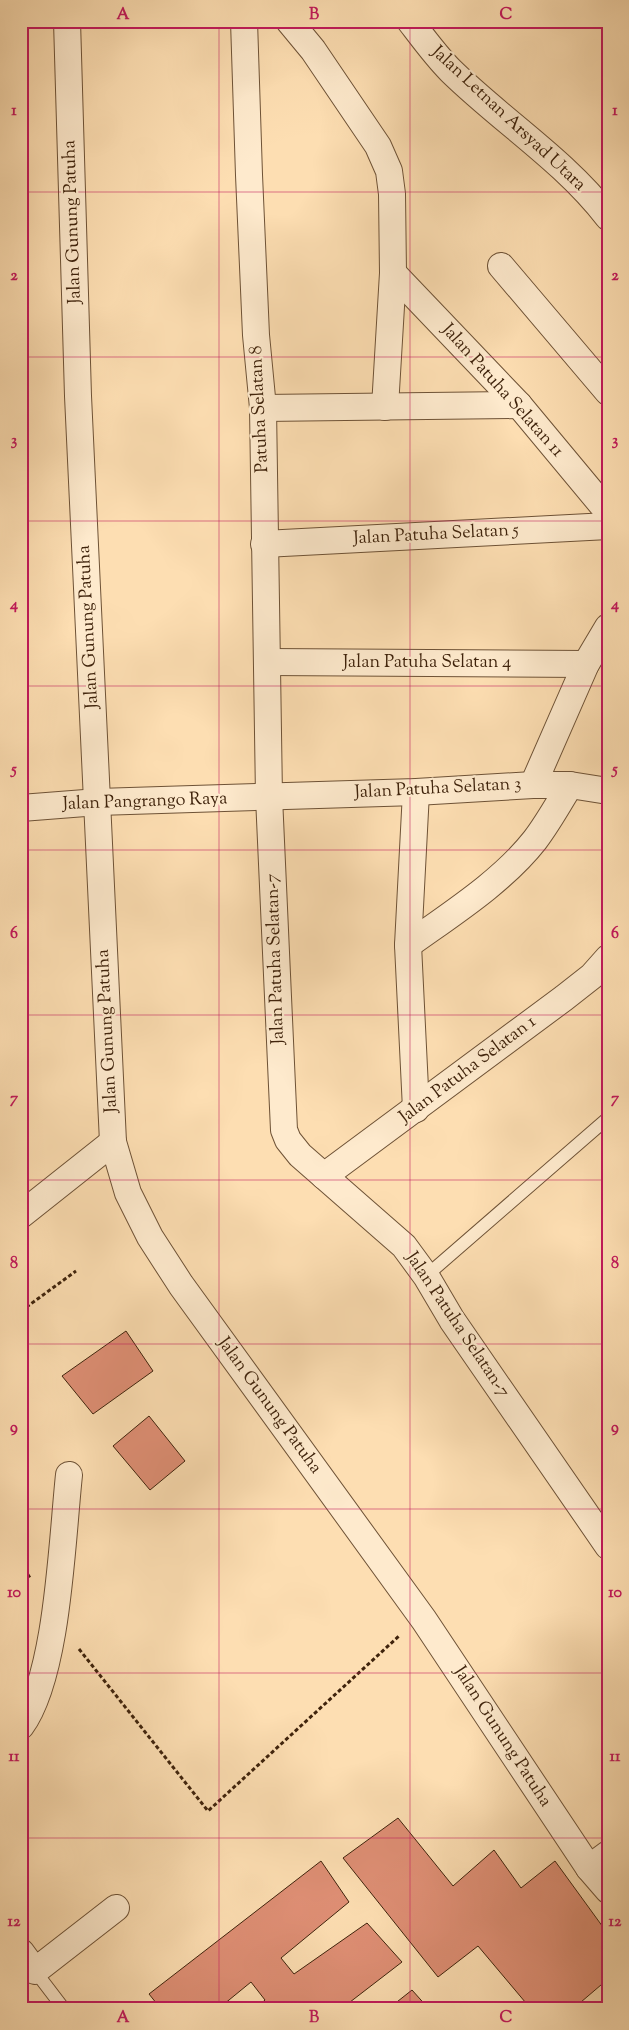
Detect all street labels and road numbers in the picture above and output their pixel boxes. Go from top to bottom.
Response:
street label: Jalan Letnan Arsyad Utara [424,40,591,198]
street label: Jalan Gunung Patuha [57,140,89,305]
street label: Jalan Patuha Selatan 11 [434,318,569,464]
street label: Patuha Selatan 8 [244,345,276,473]
street label: Jalan Patuha Selatan 5 [352,518,519,552]
street label: Jalan Gunung Patuha [72,545,106,710]
street label: Jalan Patuha Selatan 4 [342,650,511,676]
street label: Jalan Patuha Selatan 3 [353,772,522,806]
street label: Jalan Pangrango Raya [61,786,228,818]
street label: Jalan Patuha Selatan-7 [260,873,292,1046]
street label: Jalan Gunung Patuha [91,949,125,1114]
street label: Jalan Patuha Selatan 1 [393,1010,542,1131]
street label: Jalan Patuha Selatan-7 [398,1246,516,1403]
street label: Jalan Gunung Patuha [210,1331,328,1480]
street label: Jalan Gunung Patuha [446,1660,557,1813]

